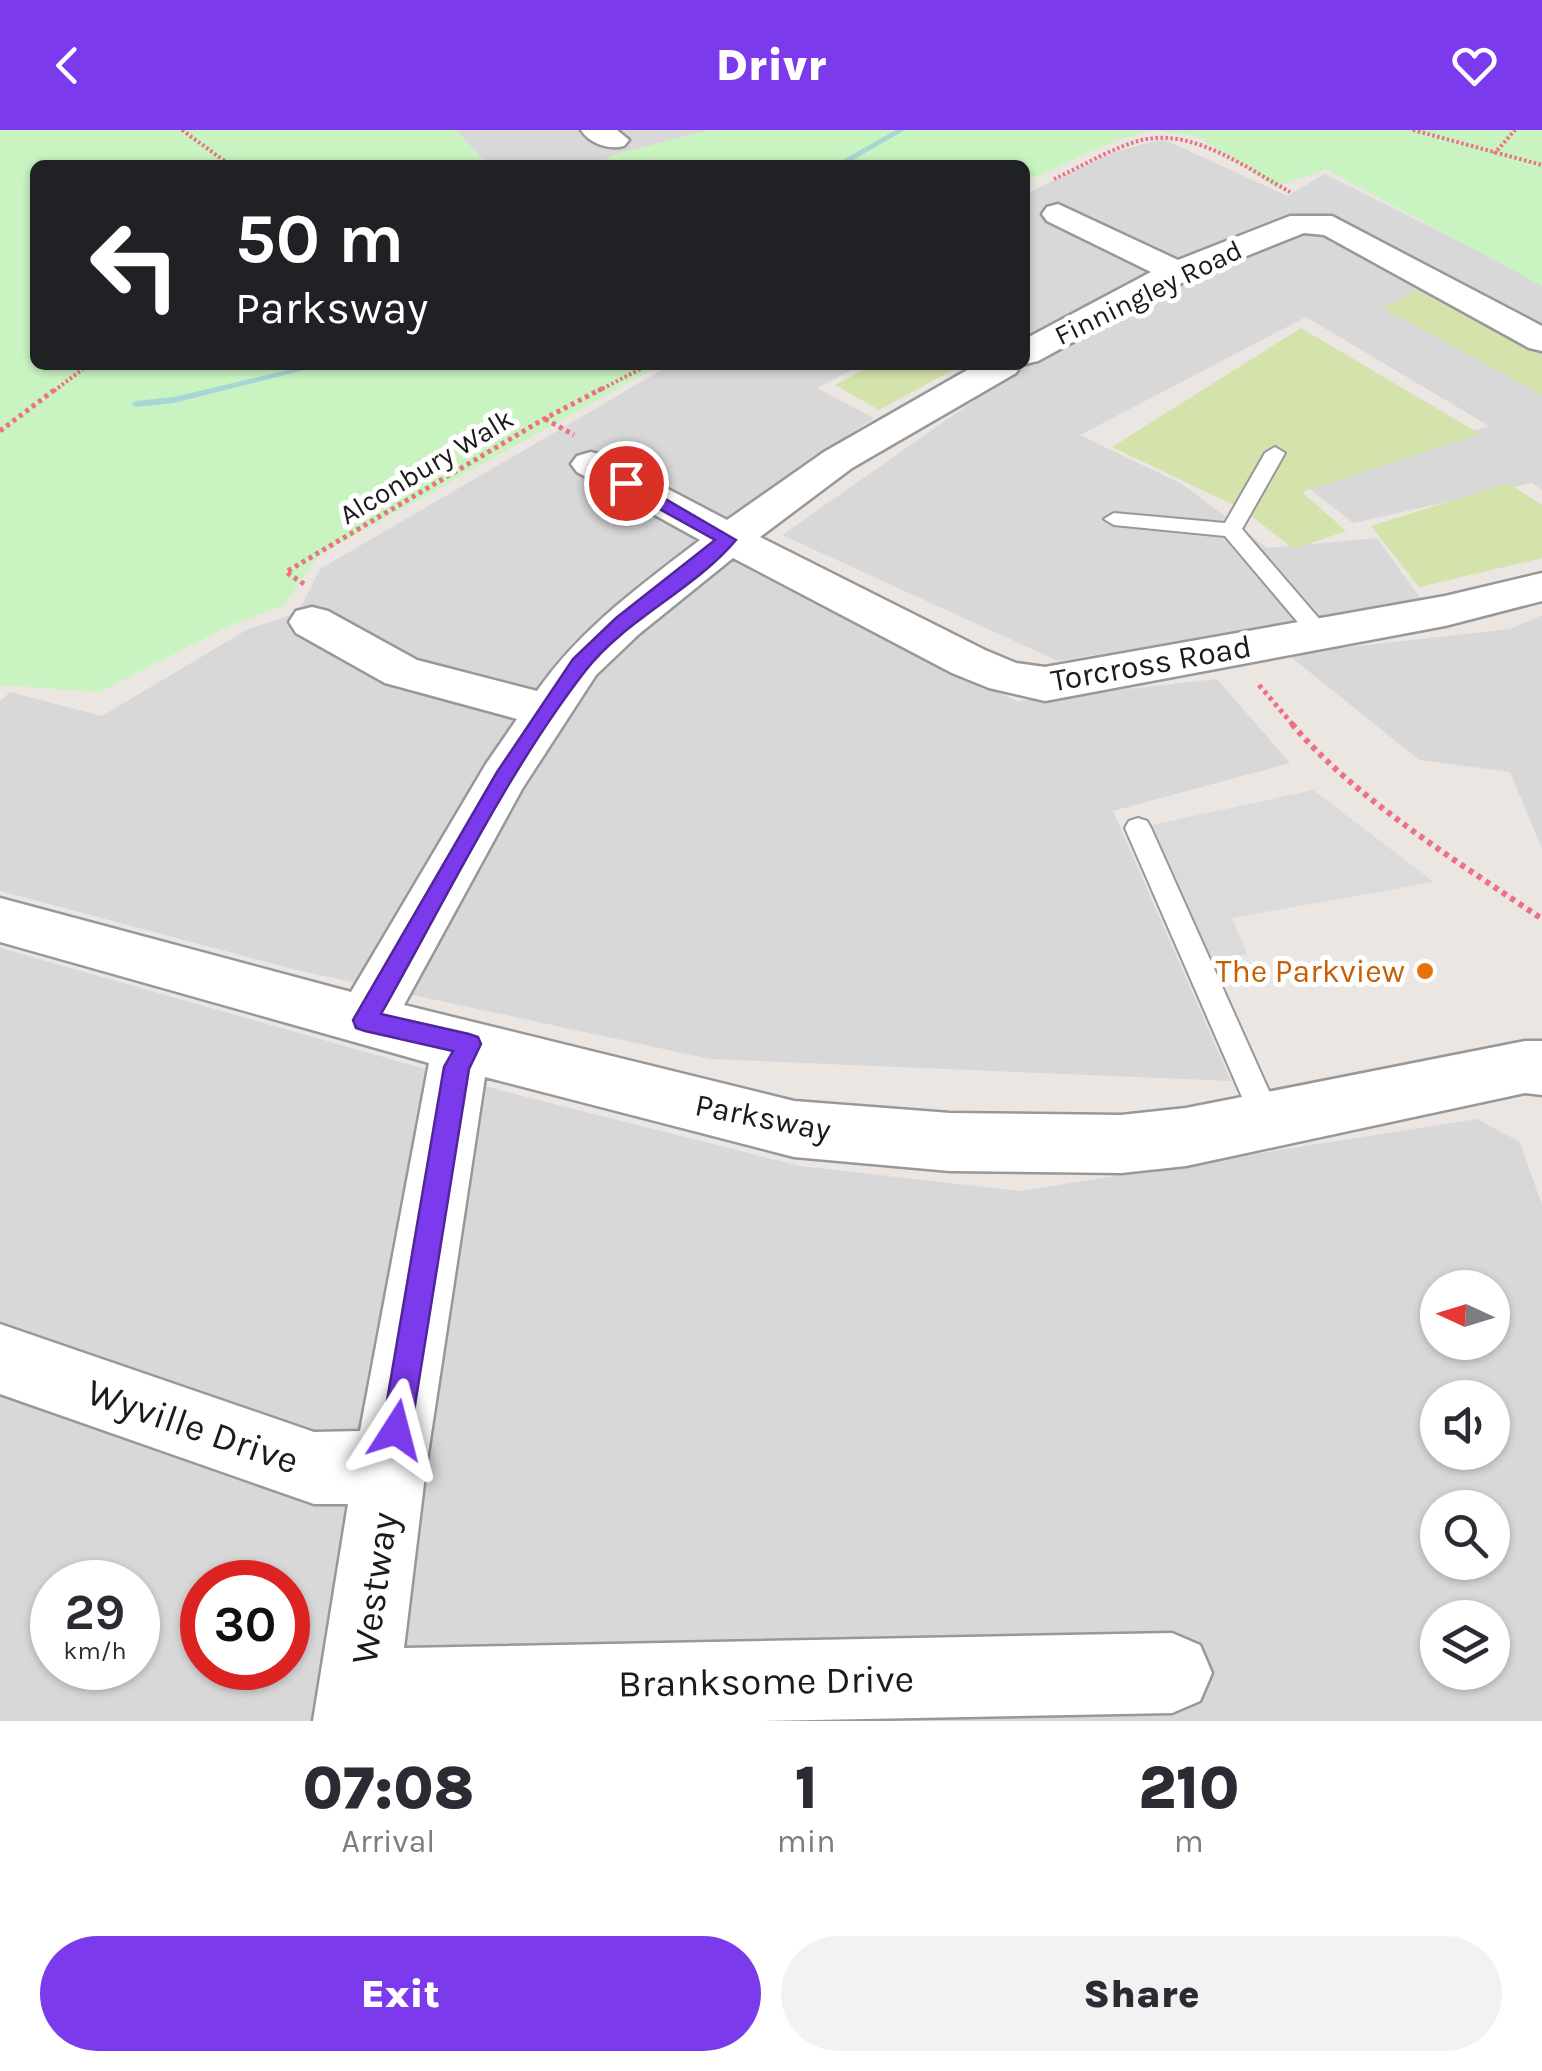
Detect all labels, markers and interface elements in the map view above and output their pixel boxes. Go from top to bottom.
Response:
icon: back [40,38,95,93]
icon: heart [1447,38,1502,93]
text: Drivr [716,39,826,91]
text: 50 m [235,198,404,280]
icon: left [70,200,200,330]
street label: Finningley Road [1049,233,1247,352]
text: Parksway [235,282,428,334]
street label: Alconbury Walk [333,402,519,531]
pin [584,441,669,526]
icon: arrive [599,456,654,511]
street label: Torcross Road [1048,628,1254,699]
place label: The Parkview [1215,953,1405,990]
marker: The Parkview [1414,960,1436,982]
street label: Parksway [692,1086,834,1149]
north arrow [1420,1270,1510,1360]
map controls [1420,1270,1510,1690]
street label: Wyville Drive [81,1369,304,1484]
position arrow [344,1378,448,1482]
button: sound [1420,1380,1510,1470]
button: search [1420,1490,1510,1580]
street label: Westway [342,1509,407,1667]
speed limit sign: 30 [180,1560,310,1690]
text: 29 [65,1583,125,1642]
button: layers [1420,1600,1510,1690]
text: km/h [63,1636,127,1665]
street label: Branksome Drive [618,1656,914,1707]
text: 07:08 [302,1753,474,1823]
text: 1 [795,1753,818,1823]
text: 210 [1138,1753,1240,1823]
text: Arrival [342,1823,435,1860]
text: min [777,1823,836,1860]
text: m [1174,1823,1204,1860]
button: Exit [40,1936,761,2051]
button: Share [781,1936,1502,2051]

